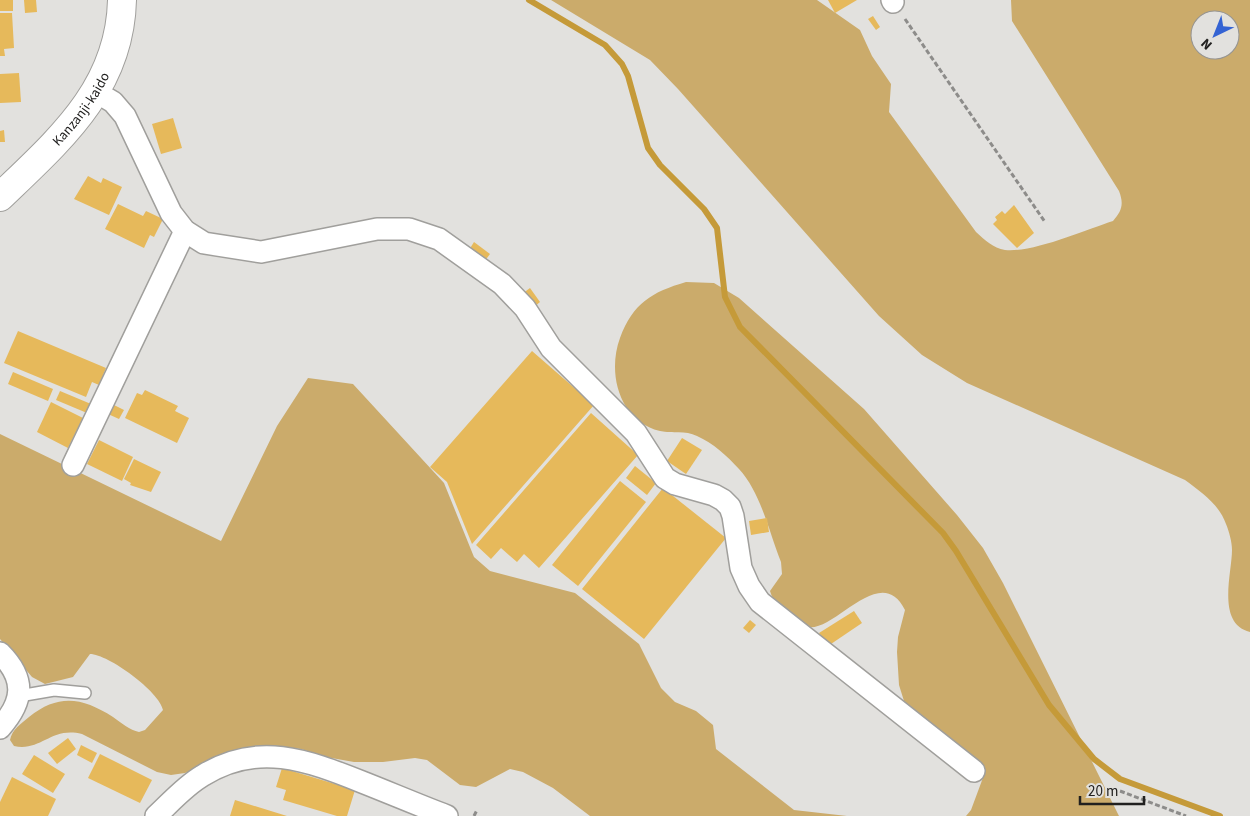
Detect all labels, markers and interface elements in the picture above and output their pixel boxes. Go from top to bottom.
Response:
north arrow [1190,10,1240,60]
text: N [1197,33,1217,54]
street label: Kanzanji-kaido [48,69,115,151]
scale bar [1080,774,1144,806]
text: 20 m [1088,781,1118,802]

